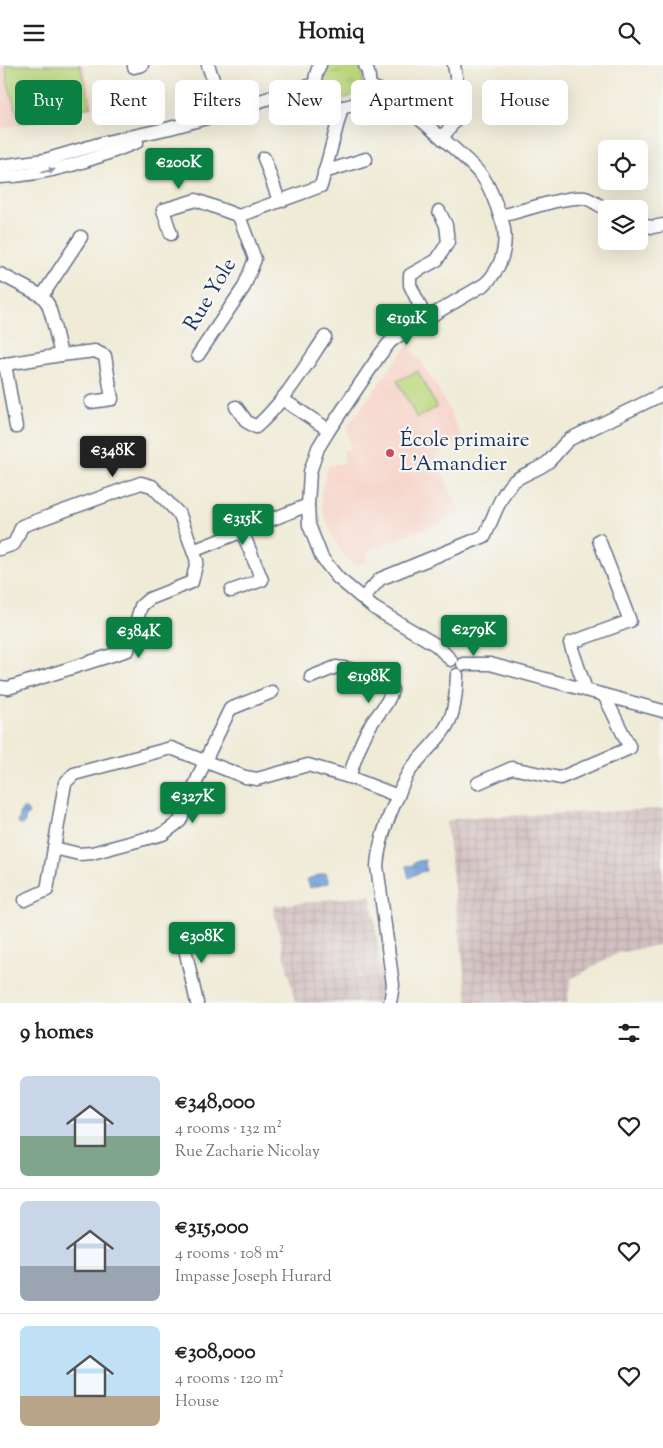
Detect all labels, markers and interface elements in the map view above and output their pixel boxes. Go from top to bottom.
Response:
text: Homiq [298,17,365,49]
icon: menu [20,19,48,47]
icon: search [615,19,643,47]
chip: Buy [15,80,82,125]
chip: Rent [92,80,165,125]
chip: Filters [175,80,259,125]
chip: New [269,80,341,125]
chip: Apartment [351,80,472,125]
chip: House [482,80,568,125]
map controls [598,140,648,250]
button: locate [598,140,648,190]
pin: €200K [144,147,214,190]
text: €200K [156,152,202,175]
one-way arrow [41,167,56,175]
button: layers [598,200,648,250]
street label: Rue Yole [177,253,245,337]
pin: €191K [372,303,442,346]
text: €191K [387,308,427,331]
place label: École primaire L'Amandier [400,426,530,480]
pin: €348K [78,435,148,478]
text: €348K [91,440,135,463]
marker: École primaire L'Amandier [384,447,396,459]
pin: €315K [208,503,278,546]
text: €315K [224,508,262,531]
pin: €279K [439,615,509,657]
pin: €384K [104,617,174,659]
text: €279K [452,619,496,642]
text: €384K [117,621,161,644]
pin: €198K [334,661,404,704]
text: €198K [348,666,390,689]
pin: €327K [158,781,228,824]
text: €327K [171,786,215,809]
pin: €308K [167,921,237,964]
text: €308K [180,926,224,949]
text: 9 homes [20,1018,93,1048]
icon: filters [615,1019,643,1047]
text: €348,000 [175,1088,255,1118]
icon: home [60,1096,120,1156]
icon: heart [615,1112,643,1140]
text: 4 rooms · 132 m² [175,1118,282,1141]
text: Rue Zacharie Nicolay [175,1141,320,1164]
text: €315,000 [175,1213,249,1243]
icon: home [60,1221,120,1281]
icon: heart [615,1237,643,1265]
text: 4 rooms · 108 m² [175,1243,284,1266]
text: Impasse Joseph Hurard [175,1266,332,1289]
text: €308,000 [175,1338,256,1368]
icon: home [60,1346,120,1406]
icon: heart [615,1362,643,1390]
text: 4 rooms · 120 m² [175,1368,284,1391]
text: House [175,1391,219,1414]

